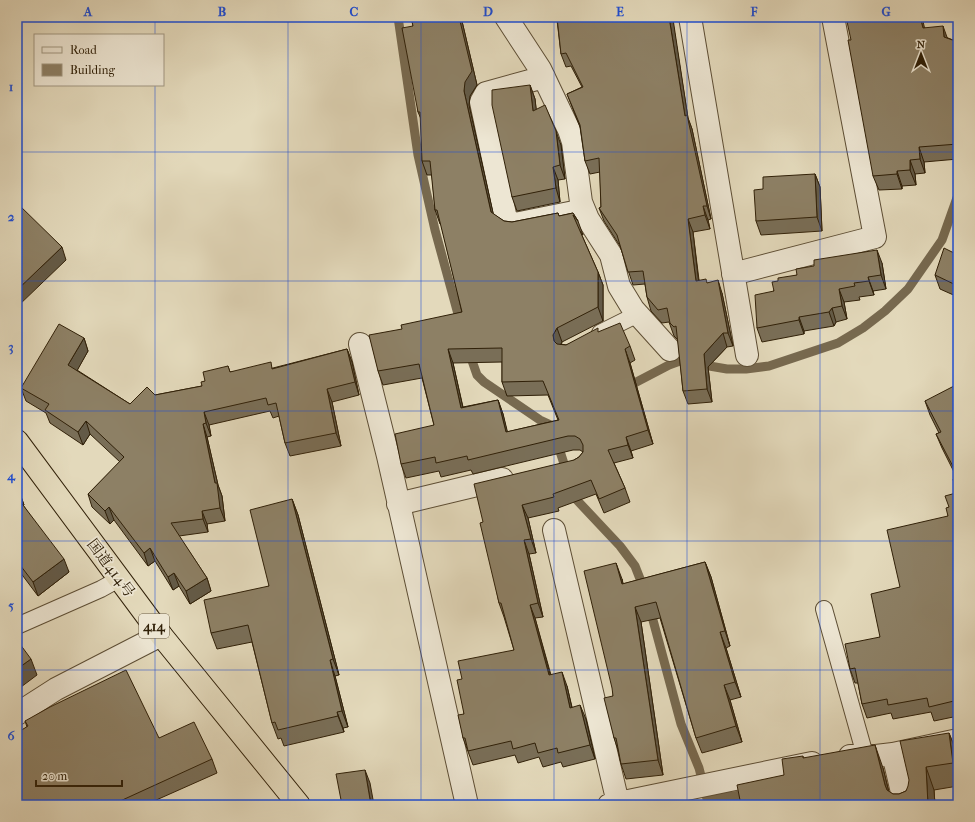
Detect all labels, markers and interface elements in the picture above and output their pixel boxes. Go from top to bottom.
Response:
text: A [83,4,93,19]
text: B [218,4,227,19]
text: C [350,4,359,19]
text: D [483,4,493,19]
text: E [616,4,624,19]
text: F [750,4,758,19]
text: G [881,4,891,19]
legend [34,34,164,86]
north arrow [901,34,941,74]
text: N [917,38,926,51]
text: Road [70,43,97,57]
text: Building [70,63,115,77]
text: 1 [9,79,14,94]
text: 2 [8,209,15,224]
text: 3 [8,339,14,355]
text: 4 [6,468,16,484]
street label: 国道414号 [83,535,139,601]
text: 5 [8,598,14,613]
road number: 414 [139,614,169,638]
text: 6 [7,728,15,743]
scale bar [36,762,122,788]
text: 20 m [42,769,67,783]

